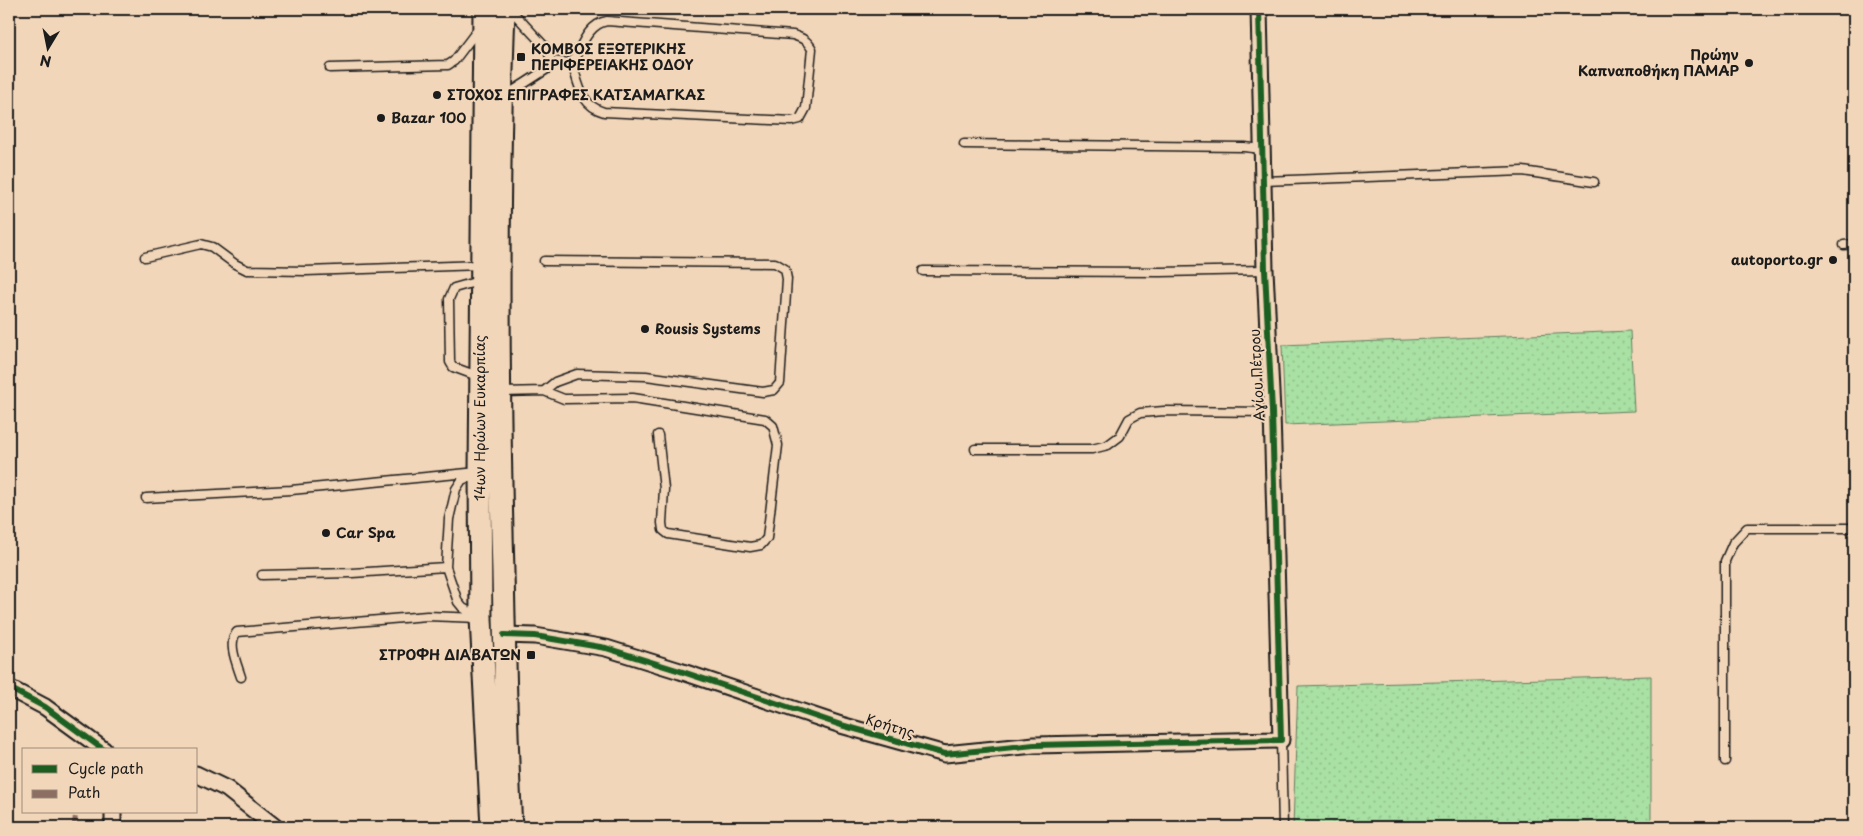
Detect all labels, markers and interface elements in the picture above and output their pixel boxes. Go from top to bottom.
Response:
north arrow [22,22,72,72]
place label: ΚΟΜΒΟΣ ΕΞΩΤΕΡΙΚΗΣ ΠΕΡΙΦΕΡΕΙΑΚΗΣ ΟΔΟΥ [531,38,694,75]
place label: Πρώην Καπναποθήκη ΠΑΜΑΡ [1578,44,1740,81]
text: N [38,50,53,73]
marker: ΚΟΜΒΟΣ ΕΞΩΤΕΡΙΚΗΣ ΠΕΡΙΦΕΡΕΙΑΚΗΣ ΟΔΟΥ [515,51,527,63]
marker: Πρώην Καπναποθήκη ΠΑΜΑΡ [1743,57,1755,69]
place label: ΣΤΟΧΟΣ ΕΠΙΓΡΑΦΕΣ ΚΑΤΣΑΜΑΓΚΑΣ [447,84,705,105]
marker: ΣΤΟΧΟΣ ΕΠΙΓΡΑΦΕΣ ΚΑΤΣΑΜΑΓΚΑΣ [431,89,443,101]
place label: Bazar 100 [391,107,466,128]
marker: Bazar 100 [375,112,387,124]
place label: autoporto.gr [1731,249,1824,270]
marker: autoporto.gr [1827,254,1839,266]
place label: Rousis Systems [655,318,761,339]
marker: Rousis Systems [639,323,651,335]
street label: Αγίου Πέτρου [1244,328,1269,422]
street label: 14ων Ηρώων Ευκαρπίας [469,335,490,501]
place label: Car Spa [336,522,395,543]
marker: Car Spa [320,527,332,539]
place label: ΣΤΡΟΦΗ ΔΙΑΒΑΤΩΝ [379,644,521,665]
marker: ΣΤΡΟΦΗ ΔΙΑΒΑΤΩΝ [525,649,537,661]
street label: Κρήτης [863,708,917,743]
legend [22,748,198,814]
text: Cycle path [68,756,144,779]
text: Path [68,780,100,803]

